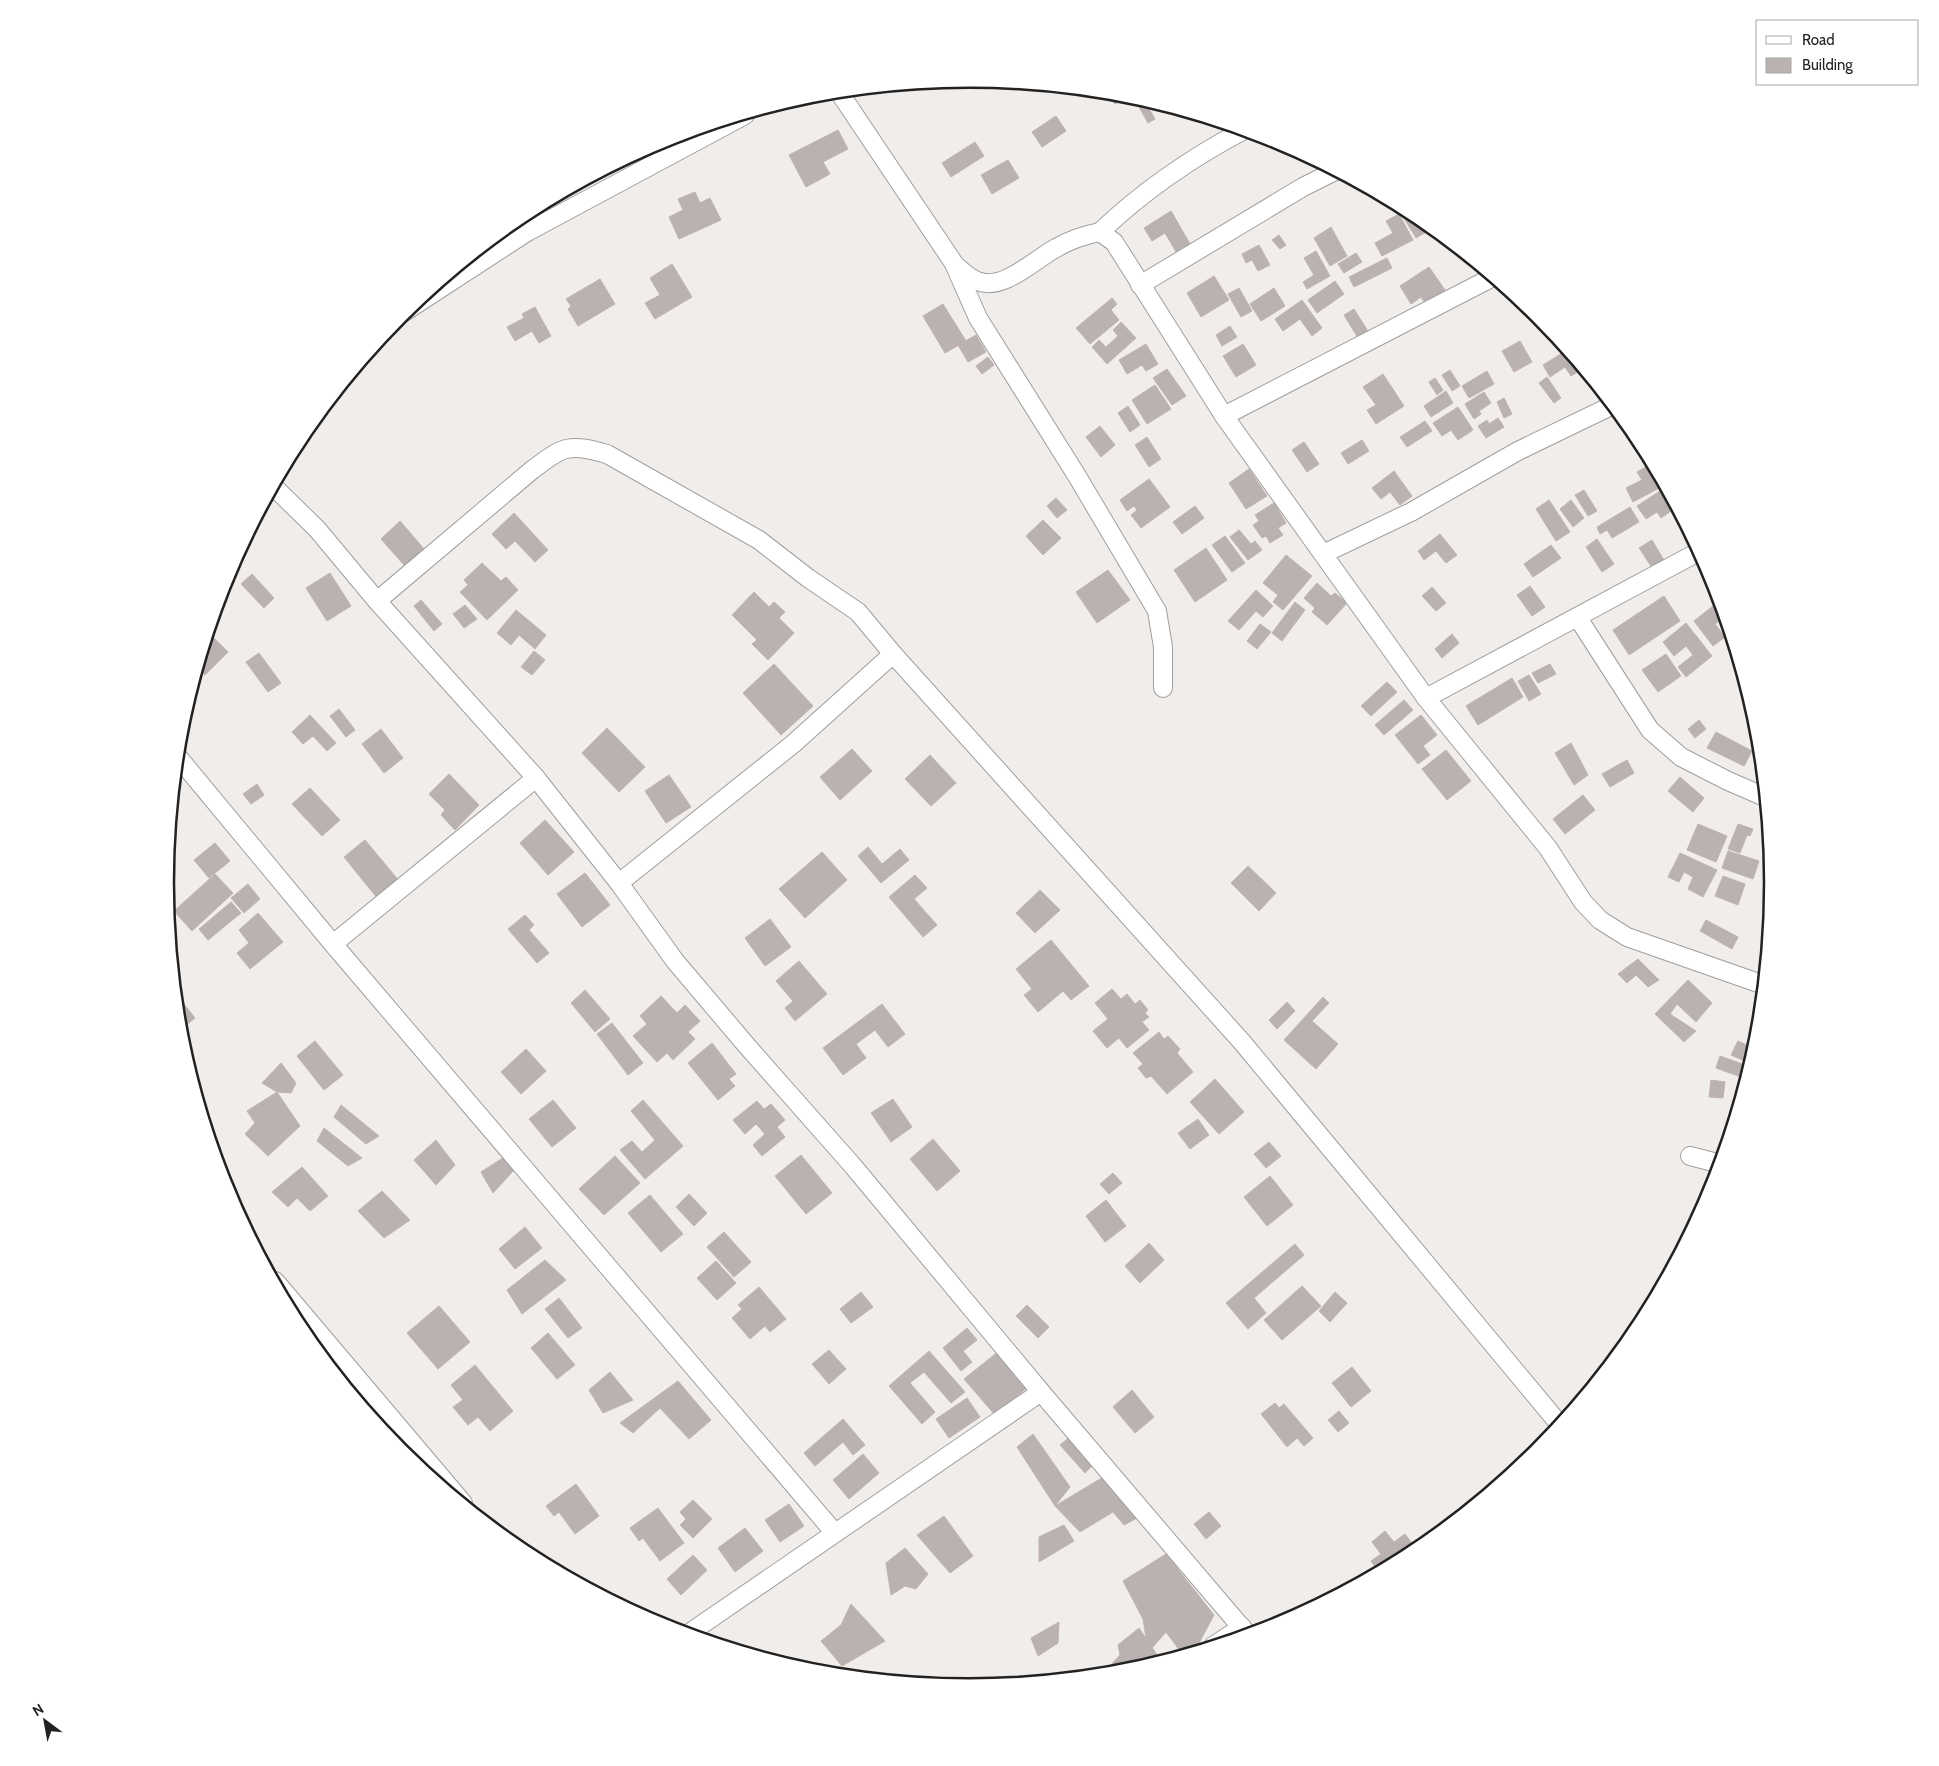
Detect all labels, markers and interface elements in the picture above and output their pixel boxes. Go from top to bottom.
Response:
legend [1756,20,1919,85]
text: Road [1802,31,1835,49]
text: Building [1802,56,1853,74]
north arrow [20,1696,70,1746]
text: N [29,1700,47,1720]

